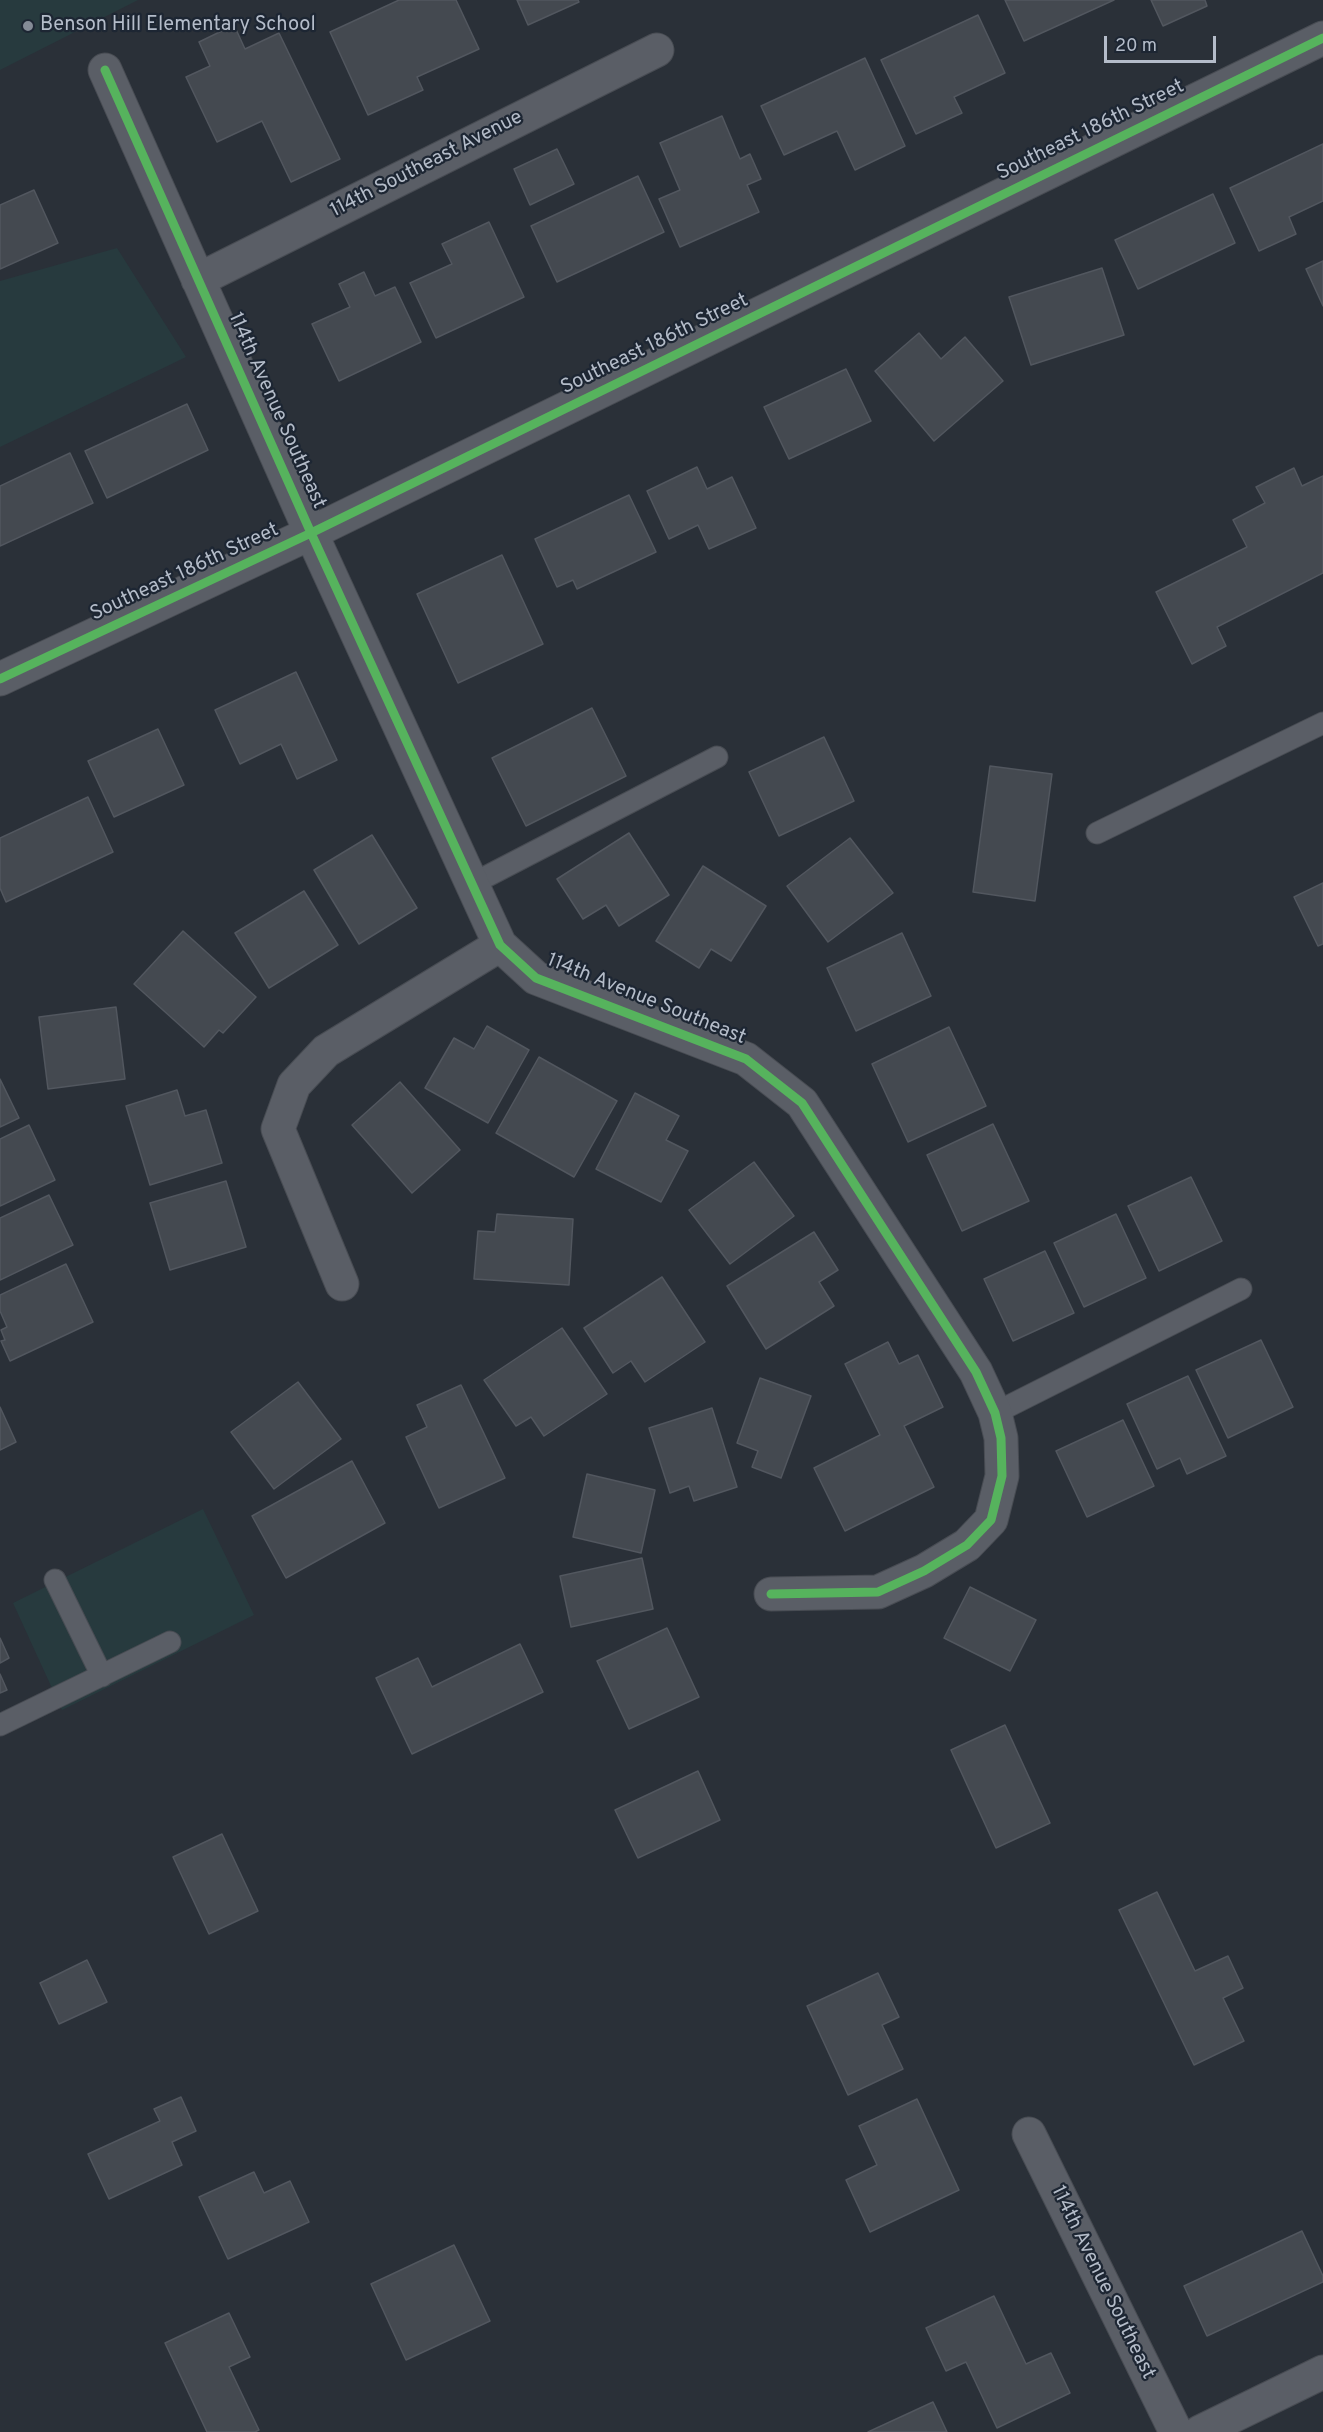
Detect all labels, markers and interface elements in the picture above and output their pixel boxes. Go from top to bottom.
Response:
place label: Benson Hill Elementary School [40,14,316,38]
marker: Benson Hill Elementary School [21,19,35,33]
scale bar [1107,24,1220,62]
text: 20 m [1115,35,1157,58]
street label: Southeast 186th Street [994,75,1188,187]
street label: 114th Southeast Avenue [327,106,527,224]
street label: Southeast 186th Street [558,289,752,401]
street label: 114th Avenue Southeast [222,309,330,513]
street label: Southeast 186th Street [87,519,283,627]
street label: 114th Avenue Southeast [543,949,749,1051]
street label: 114th Avenue Southeast [1045,2182,1159,2384]

